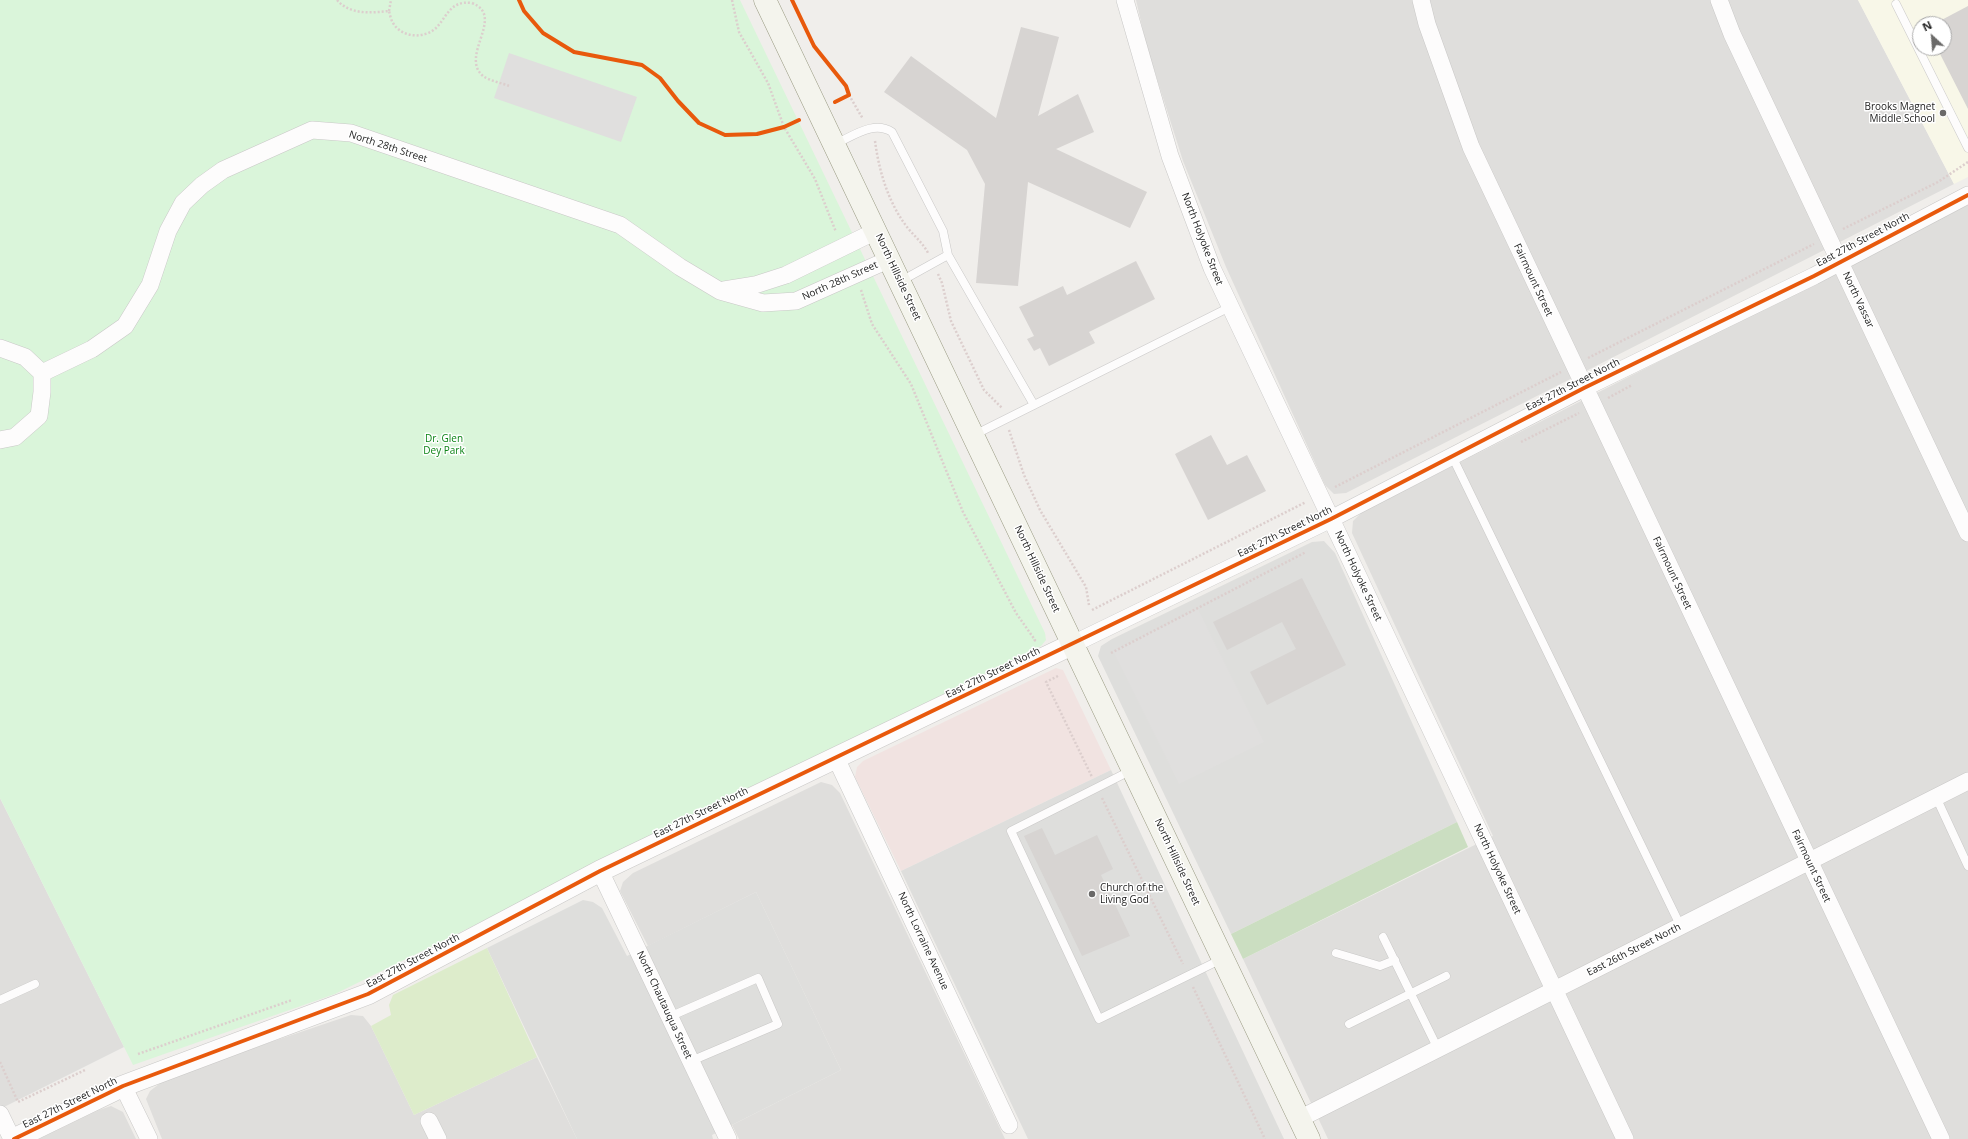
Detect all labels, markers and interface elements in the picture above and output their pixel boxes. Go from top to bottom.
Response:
north arrow [1912,16,1952,56]
text: N [1920,17,1934,34]
place label: Brooks Magnet Middle School [1865,101,1935,124]
marker: Brooks Magnet Middle School [1938,108,1948,118]
street label: North 28th Street [347,129,429,165]
street label: North Holyoke Street [1179,191,1225,287]
street label: East 27th Street North [1814,210,1912,270]
street label: North Hillside Street [873,232,923,322]
street label: Fairmount Street [1511,242,1555,318]
street label: North 28th Street [800,259,880,303]
street label: North Vassar [1840,270,1876,330]
street label: East 27th Street North [1524,356,1622,414]
park label: Dr. Glen Dey Park [423,433,465,456]
street label: East 27th Street North [1236,504,1334,560]
street label: North Hillside Street [1012,524,1062,614]
street label: North Holyoke Street [1332,529,1384,623]
street label: Fairmount Street [1650,535,1694,611]
street label: East 27th Street North [944,645,1042,701]
street label: East 27th Street North [652,785,750,841]
street label: North Hillside Street [1152,817,1202,907]
street label: North Holyoke Street [1471,822,1523,916]
street label: Fairmount Street [1789,828,1833,904]
place label: Church of the Living God [1100,882,1163,906]
marker: Church of the Living God [1087,889,1097,899]
street label: North Lorraine Avenue [895,890,951,992]
street label: East 26th Street North [1585,921,1683,979]
street label: East 27th Street North [364,931,462,991]
street label: North Chautauqua Street [634,949,694,1061]
street label: East 27th Street North [21,1075,119,1131]

